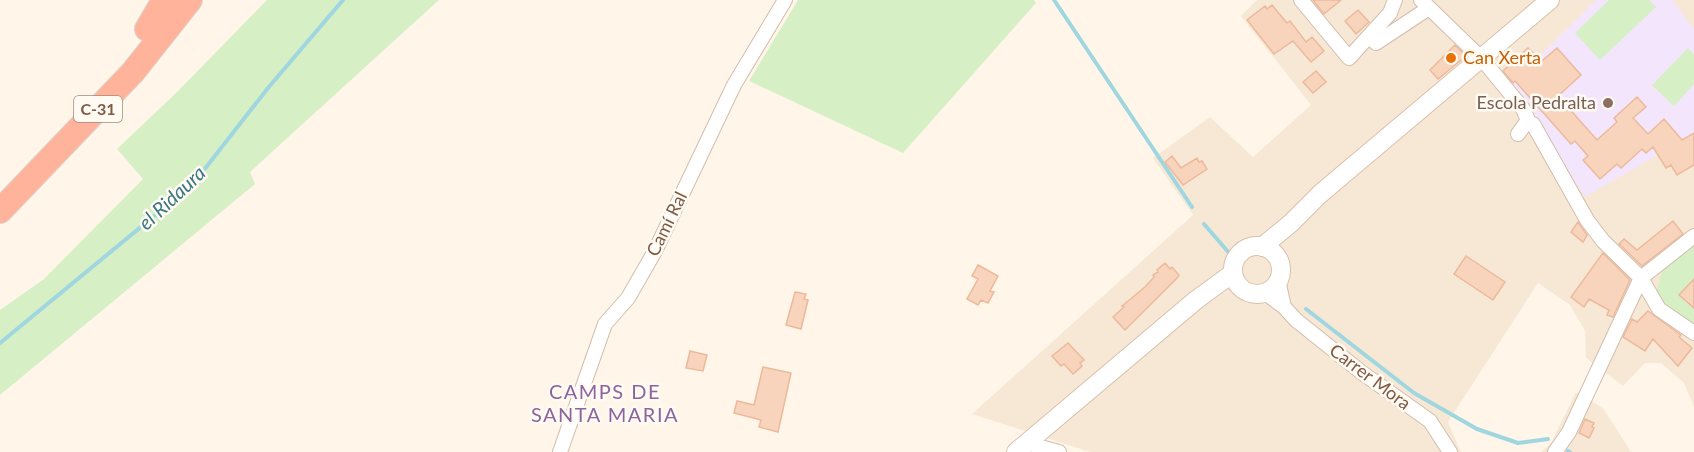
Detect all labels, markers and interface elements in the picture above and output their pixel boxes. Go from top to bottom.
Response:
place label: Can Xerta [1463,46,1541,68]
marker: Can Xerta [1444,51,1458,65]
place label: Escola Pedralta [1477,91,1596,113]
road number: C-31 [74,96,122,122]
marker: Escola Pedralta [1601,96,1615,110]
water label: el Ridaura [133,160,210,234]
street label: Camí Ral [641,188,691,259]
street label: Carrer Mora [1326,339,1416,414]
district label: CAMPS DE SANTA MARIA [531,379,679,426]

